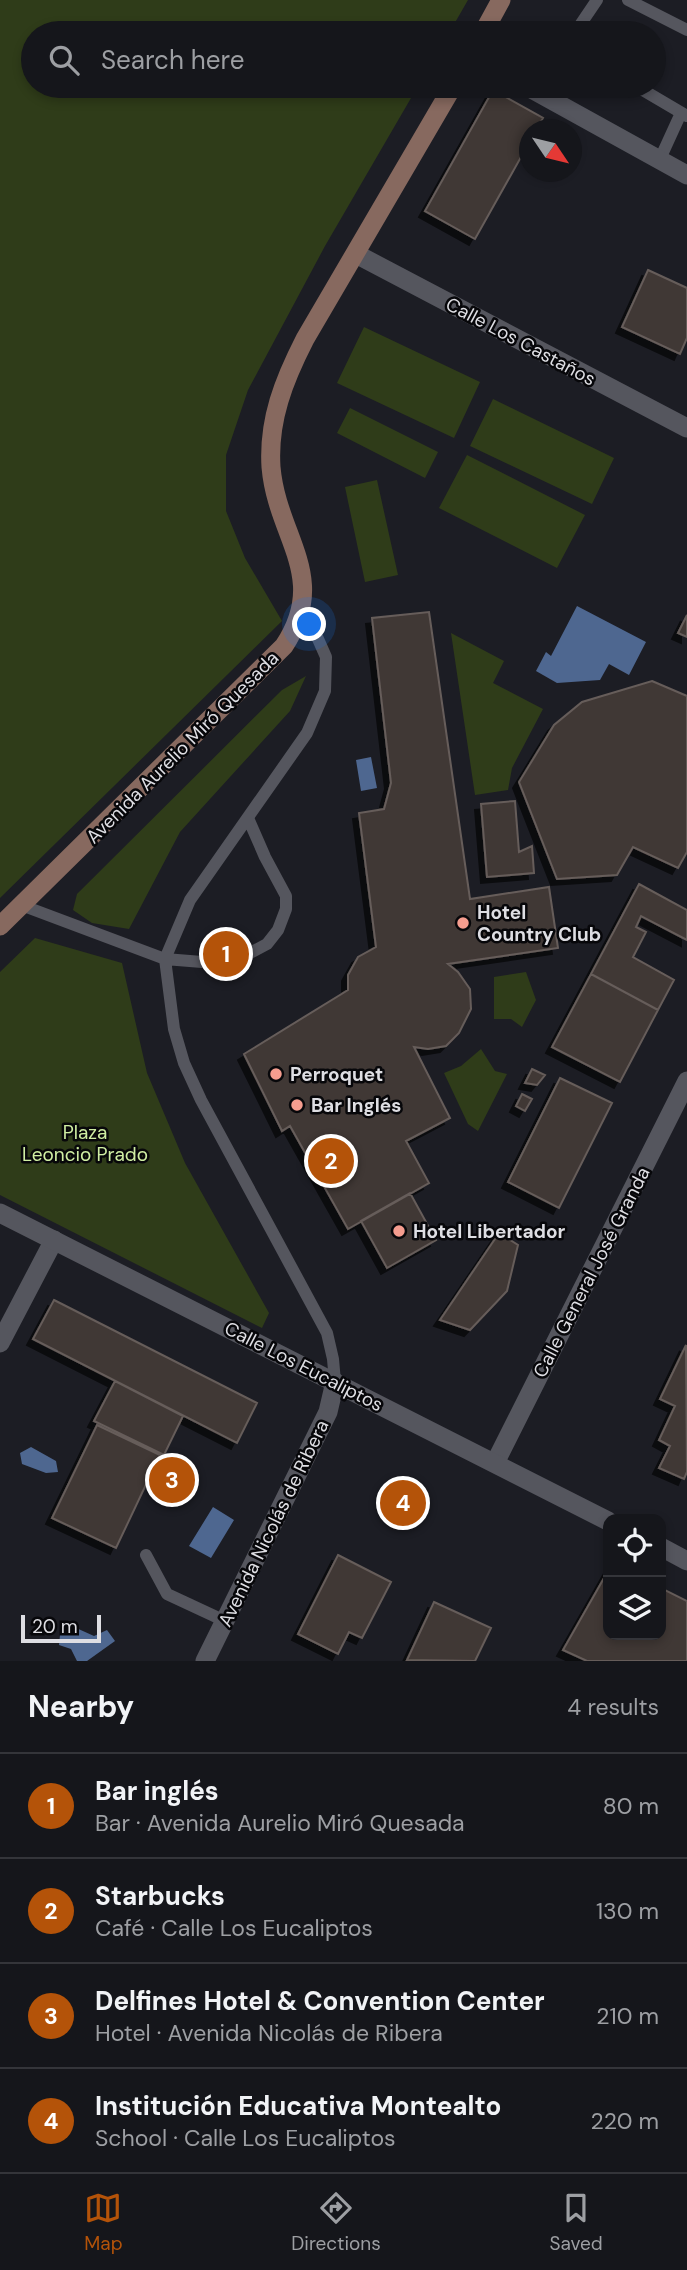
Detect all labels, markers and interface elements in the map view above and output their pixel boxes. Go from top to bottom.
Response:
search box [21,21,666,98]
icon: search [45,41,83,79]
text: Search here [101,43,244,77]
north arrow [519,119,582,182]
street label: Calle Los Castaños [441,291,600,392]
your location [292,607,326,641]
street label: Avenida Aurelio Miró Quesada [81,646,284,849]
place label: Hotel Country Club [477,900,601,947]
marker: Hotel Country Club [455,915,471,931]
pin: 1 [203,928,249,980]
place label: Perroquet [290,1062,383,1087]
marker: Perroquet [268,1066,284,1082]
place label: Bar Inglés [311,1093,401,1118]
marker: Bar Inglés [289,1097,305,1113]
park label: Plaza Leoncio Prado [22,1120,148,1167]
pin: 2 [308,1135,354,1187]
street label: Calle General José Granda [527,1163,655,1382]
place label: Hotel Libertador [413,1219,566,1244]
marker: Hotel Libertador [391,1223,407,1239]
street label: Calle Los Eucaliptos [220,1316,387,1417]
street label: Avenida Nicolás de Ribera [212,1416,335,1631]
pin: 3 [149,1454,195,1506]
pin: 4 [380,1477,426,1529]
map controls [603,1514,666,1640]
button: locate [603,1514,666,1577]
button: layers [603,1577,666,1640]
scale bar [21,1612,102,1644]
text: 20 m [32,1614,78,1639]
text: Nearby [28,1687,134,1726]
text: 4 results [567,1692,659,1722]
text: Bar inglés [95,1774,219,1808]
text: 1 [47,1791,55,1821]
text: 80 m [603,1791,659,1821]
text: Bar · Avenida Aurelio Miró Quesada [95,1808,465,1838]
text: Starbucks [95,1879,225,1913]
text: 2 [44,1896,58,1926]
text: 130 m [596,1896,659,1926]
text: Café · Calle Los Eucaliptos [95,1913,373,1943]
text: Delfines Hotel & Convention Center [95,1984,545,2018]
text: 3 [44,2001,58,2031]
text: 210 m [596,2001,659,2031]
text: Hotel · Avenida Nicolás de Ribera [95,2018,443,2048]
text: Institución Educativa Montealto [95,2089,501,2123]
text: 4 [44,2106,58,2136]
text: 220 m [590,2106,659,2136]
text: School · Calle Los Eucaliptos [95,2123,396,2153]
tab: Map [84,2189,123,2256]
tab: Directions [291,2189,381,2256]
tab: Saved [549,2189,603,2256]

